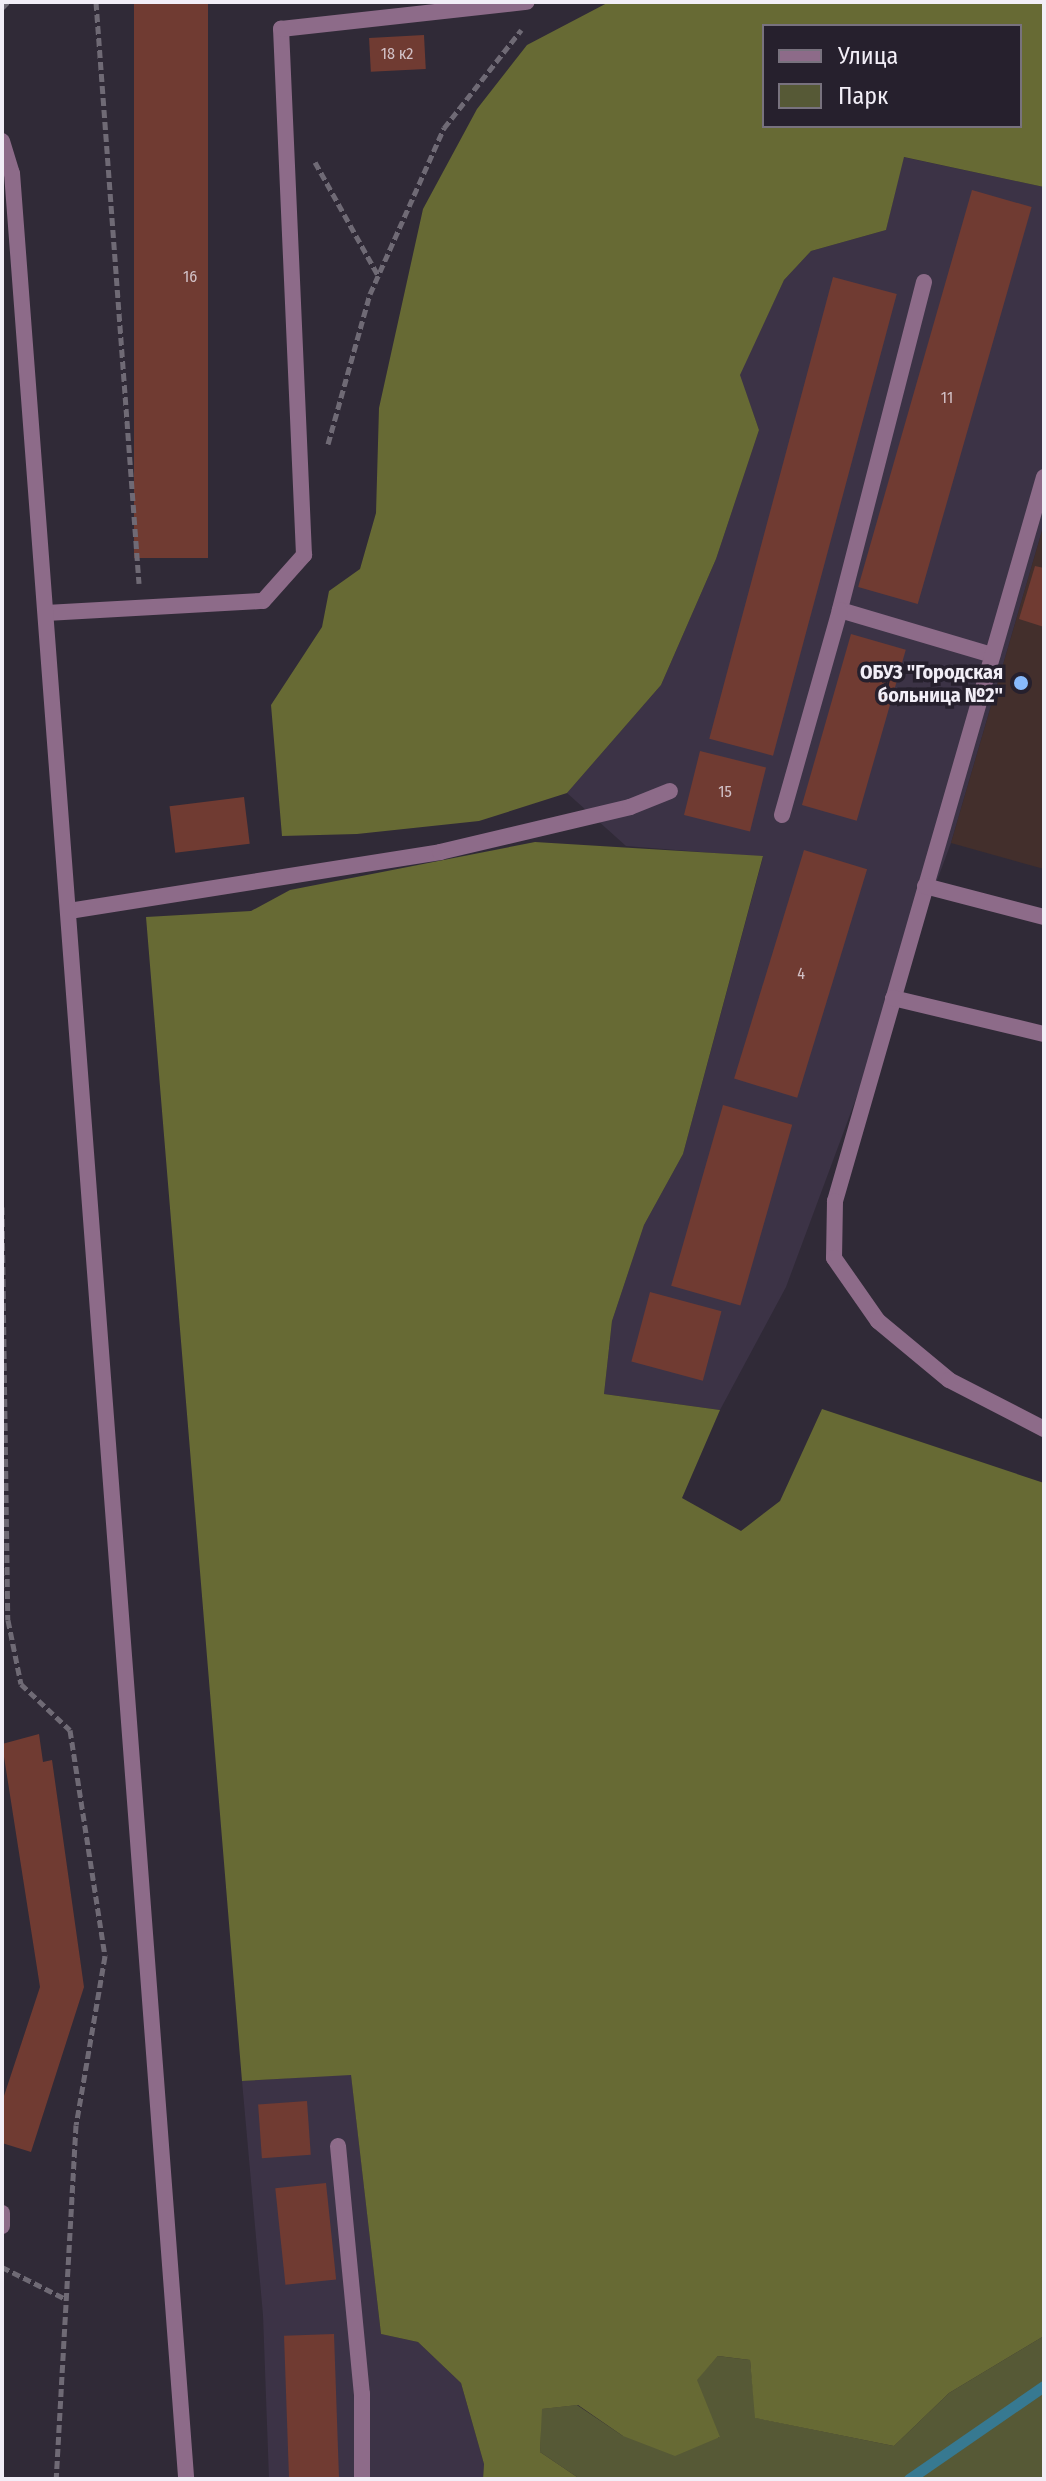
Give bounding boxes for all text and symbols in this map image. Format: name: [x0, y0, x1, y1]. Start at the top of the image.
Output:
legend: [762, 24, 1022, 128]
text: Улица: [838, 42, 898, 70]
house number: 18 к2: [381, 44, 413, 64]
text: Парк: [838, 82, 888, 110]
house number: 16: [183, 267, 197, 287]
house number: 11: [941, 388, 953, 408]
place label: ОБУЗ "Городская больница №2": [860, 660, 1003, 707]
marker: ОБУЗ "Городская больница №2": [1010, 672, 1032, 694]
house number: 15: [718, 782, 732, 802]
house number: 4: [797, 964, 805, 984]

